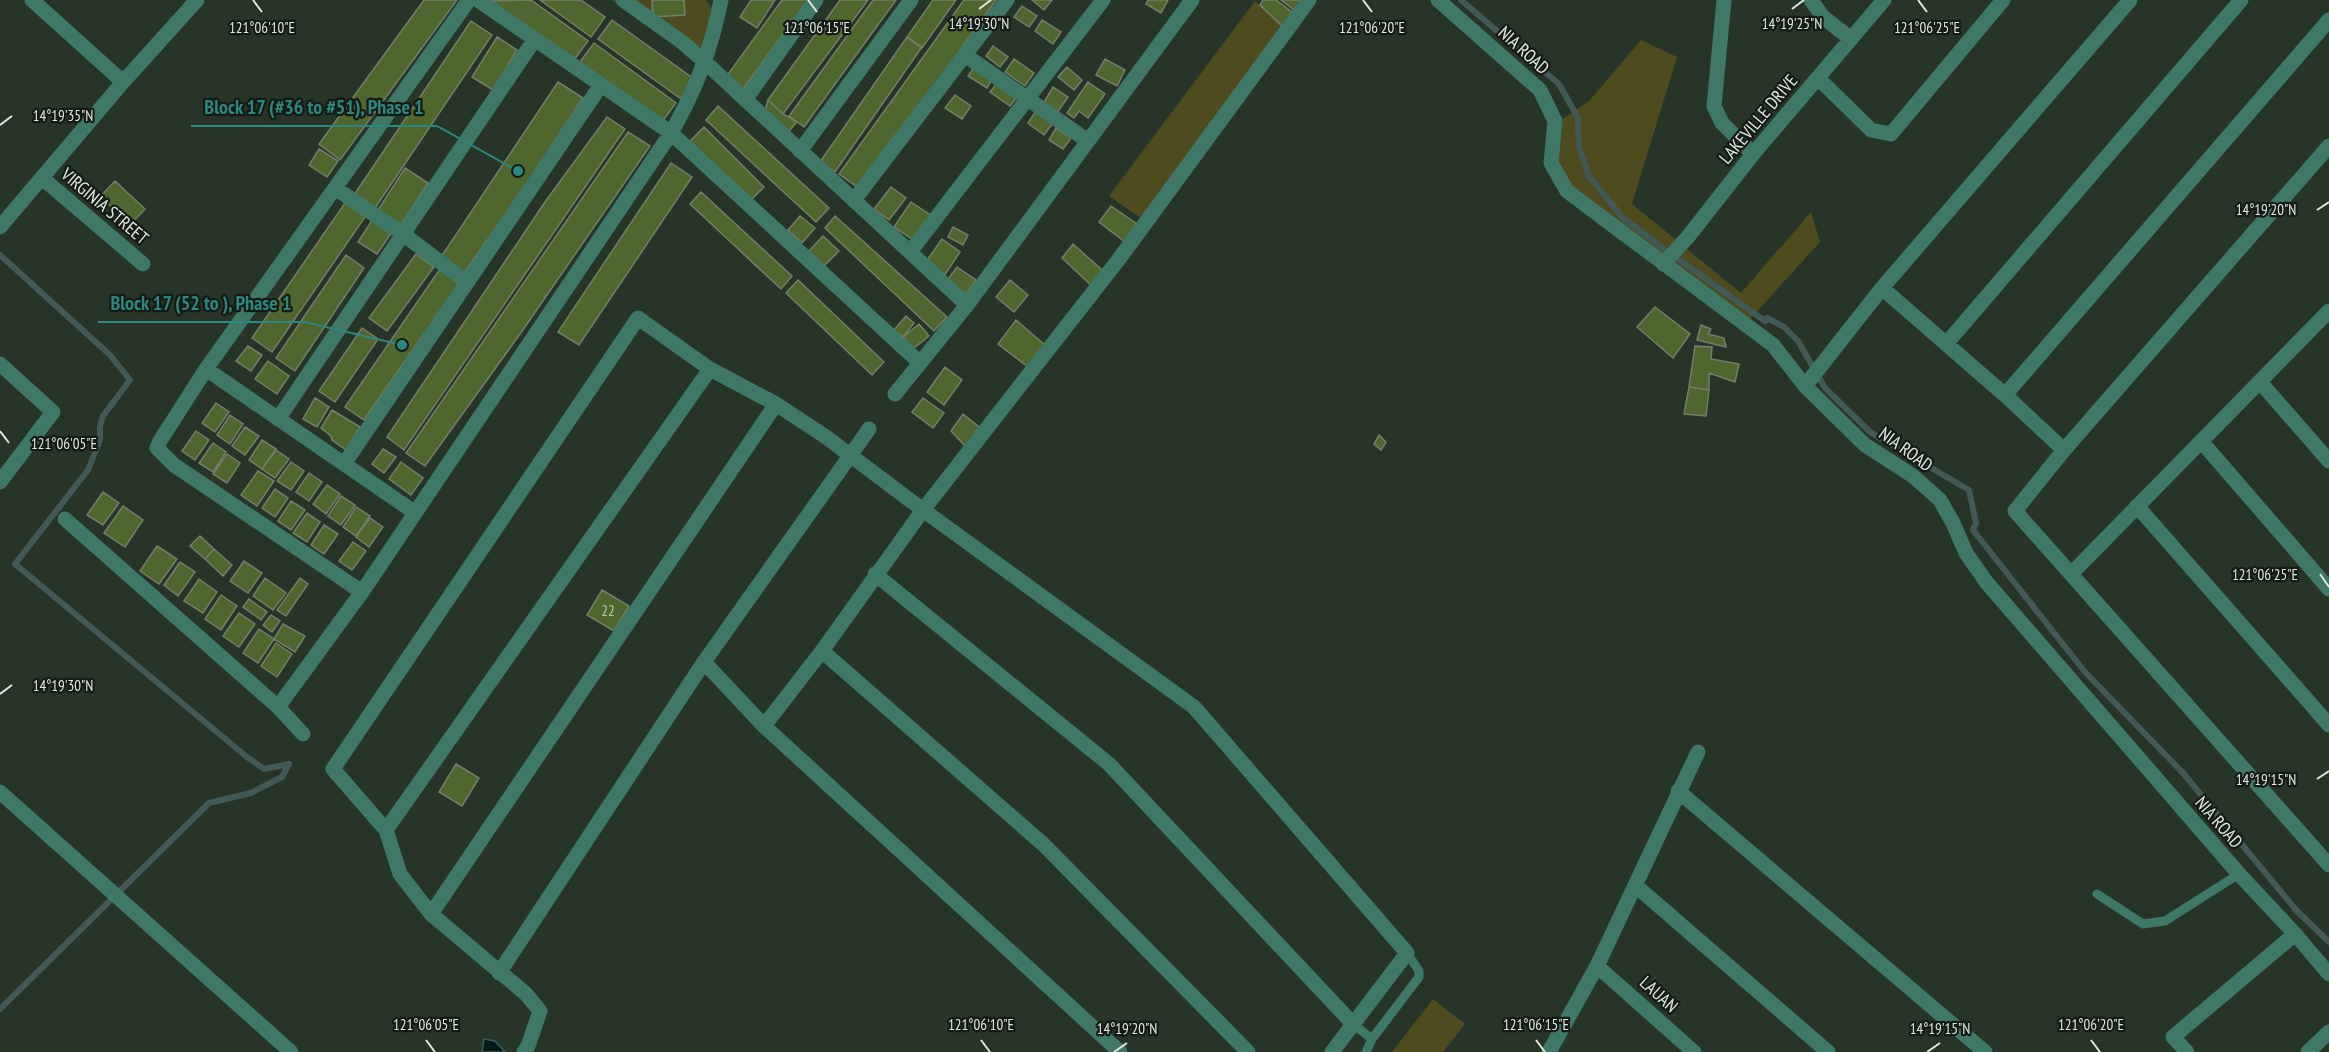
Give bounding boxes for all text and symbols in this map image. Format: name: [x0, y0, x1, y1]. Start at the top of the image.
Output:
text: 14°19'30"N: [949, 14, 1009, 33]
text: 14°19'25"N: [1762, 14, 1822, 33]
text: 121°06'10"E: [229, 18, 295, 37]
text: 121°06'15"E: [784, 18, 850, 37]
text: 121°06'20"E: [1339, 18, 1405, 37]
text: 121°06'25"E: [1894, 18, 1960, 37]
street label: NIA ROAD: [1494, 21, 1554, 79]
street label: LAKEVILLE DRIVE: [1714, 69, 1802, 169]
callout: Block 17 (#36 to #51), Phase 1: [191, 88, 437, 126]
text: Block 17 (#36 to #51), Phase 1: [204, 94, 424, 120]
text: 14°19'35"N: [33, 106, 93, 125]
street label: VIRGINIA STREET: [56, 162, 153, 249]
text: 14°19'20"N: [2236, 200, 2296, 219]
callout: Block 17 (52 to ), Phase 1: [98, 284, 305, 322]
text: Block 17 (52 to ), Phase 1: [110, 290, 292, 316]
street label: NIA ROAD: [1874, 422, 1938, 476]
text: 121°06'05"E: [31, 434, 97, 453]
text: 121°06'25"E: [2232, 565, 2298, 584]
house number: 22: [601, 601, 615, 620]
text: 14°19'30"N: [33, 676, 93, 695]
text: 14°19'15"N: [2236, 770, 2296, 789]
street label: NIA ROAD: [2190, 791, 2248, 853]
street label: LAUAN: [1635, 971, 1683, 1017]
text: 121°06'05"E: [393, 1015, 459, 1034]
text: 121°06'10"E: [948, 1015, 1014, 1034]
text: 121°06'15"E: [1503, 1015, 1569, 1034]
text: 121°06'20"E: [2058, 1015, 2124, 1034]
text: 14°19'20"N: [1097, 1019, 1157, 1038]
text: 14°19'15"N: [1910, 1019, 1970, 1038]

